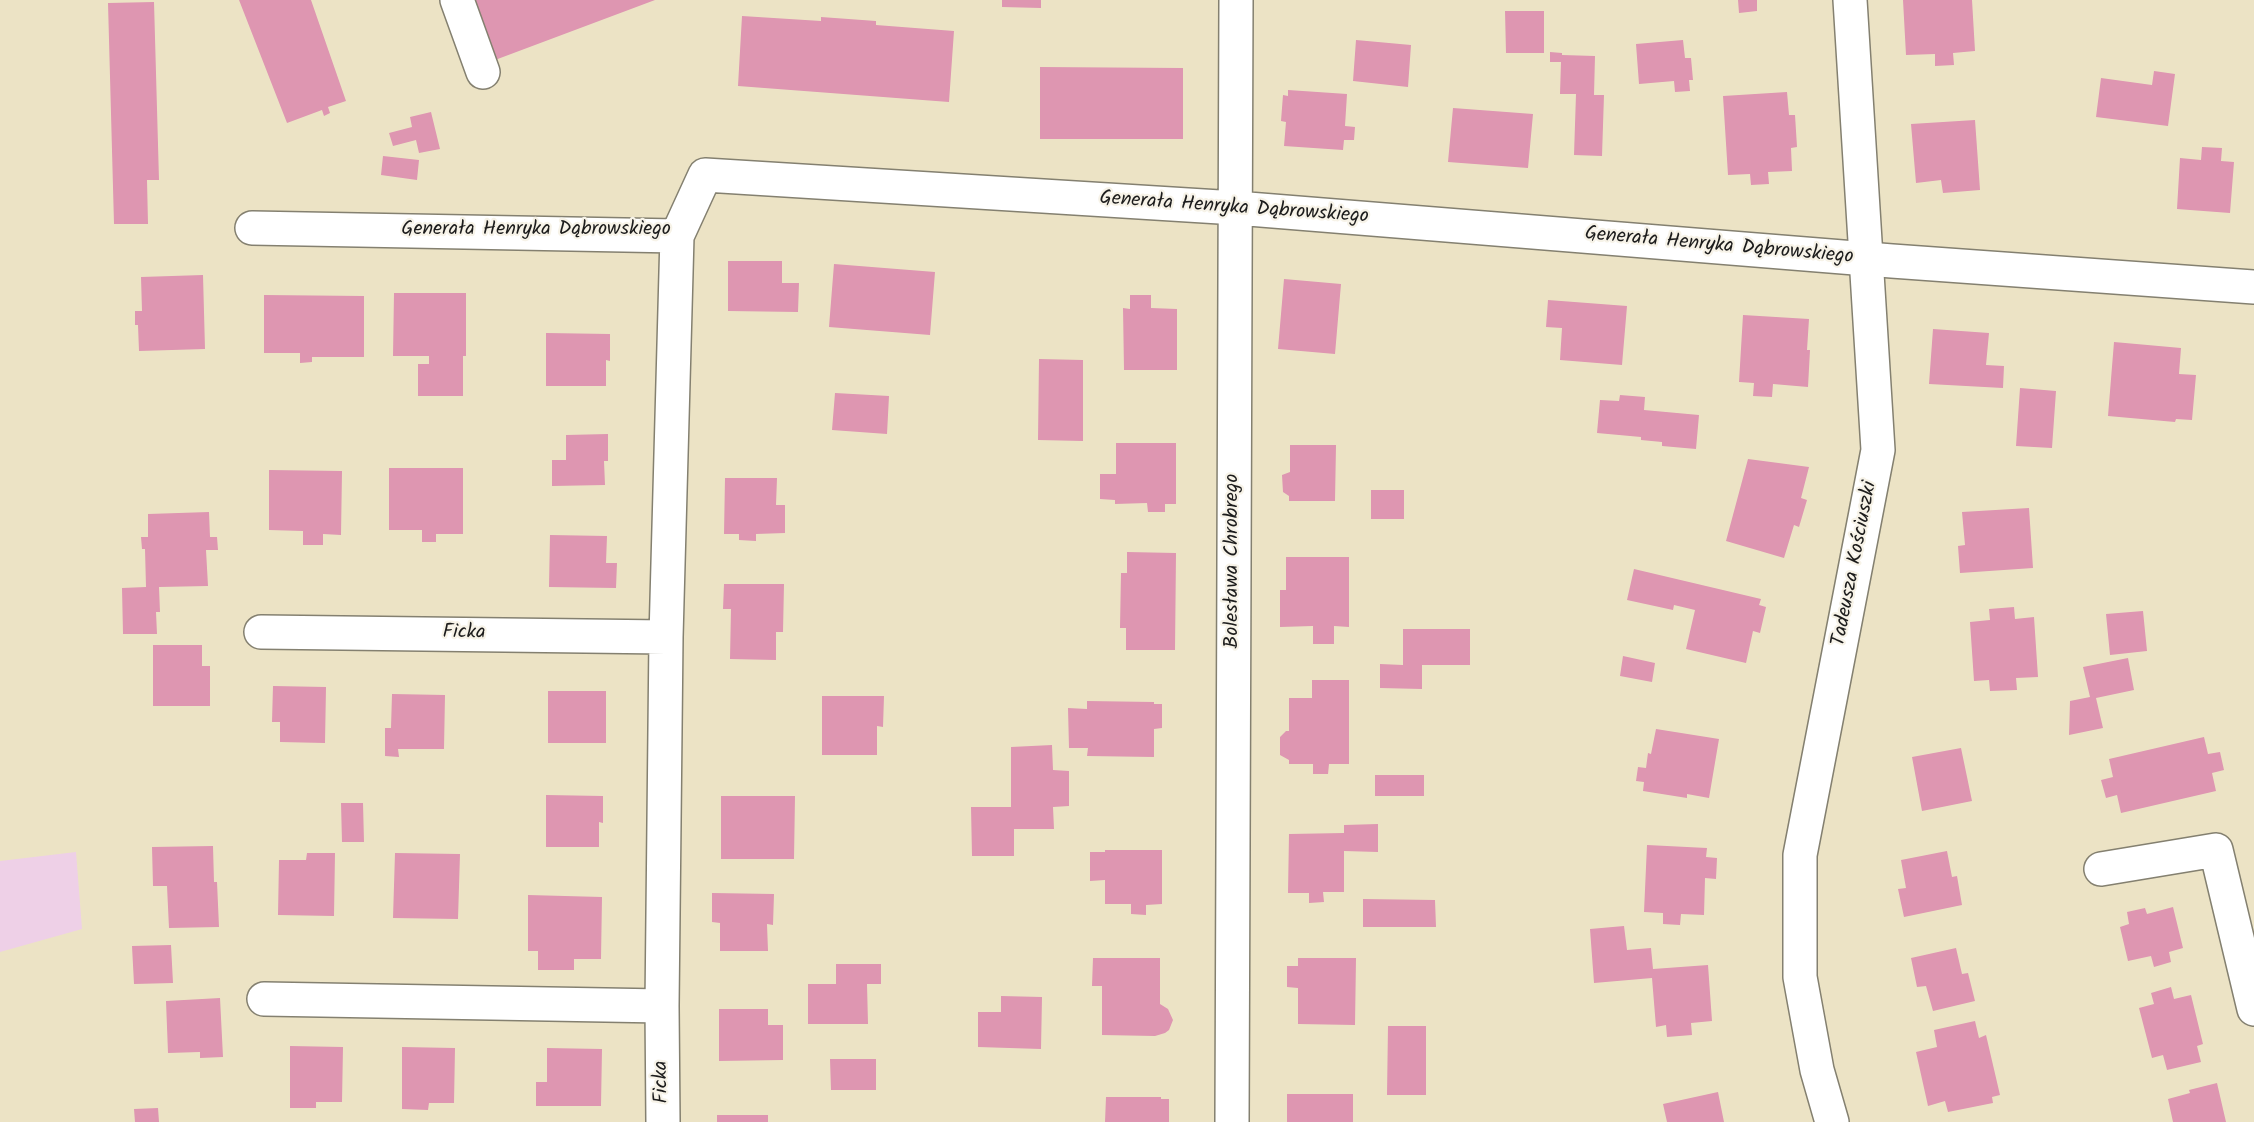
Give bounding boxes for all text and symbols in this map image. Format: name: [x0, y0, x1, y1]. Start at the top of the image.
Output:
street label: Generała Henryka Dąbrowskiego: [1099, 188, 1369, 230]
street label: Generała Henryka Dąbrowskiego: [401, 219, 671, 243]
street label: Generała Henryka Dąbrowskiego: [1584, 223, 1854, 271]
street label: Bolesława Chrobrego: [1222, 474, 1246, 648]
street label: Tadeusza Kościuszki: [1828, 479, 1884, 649]
street label: Ficka: [442, 622, 486, 646]
street label: Ficka: [651, 1060, 675, 1104]

